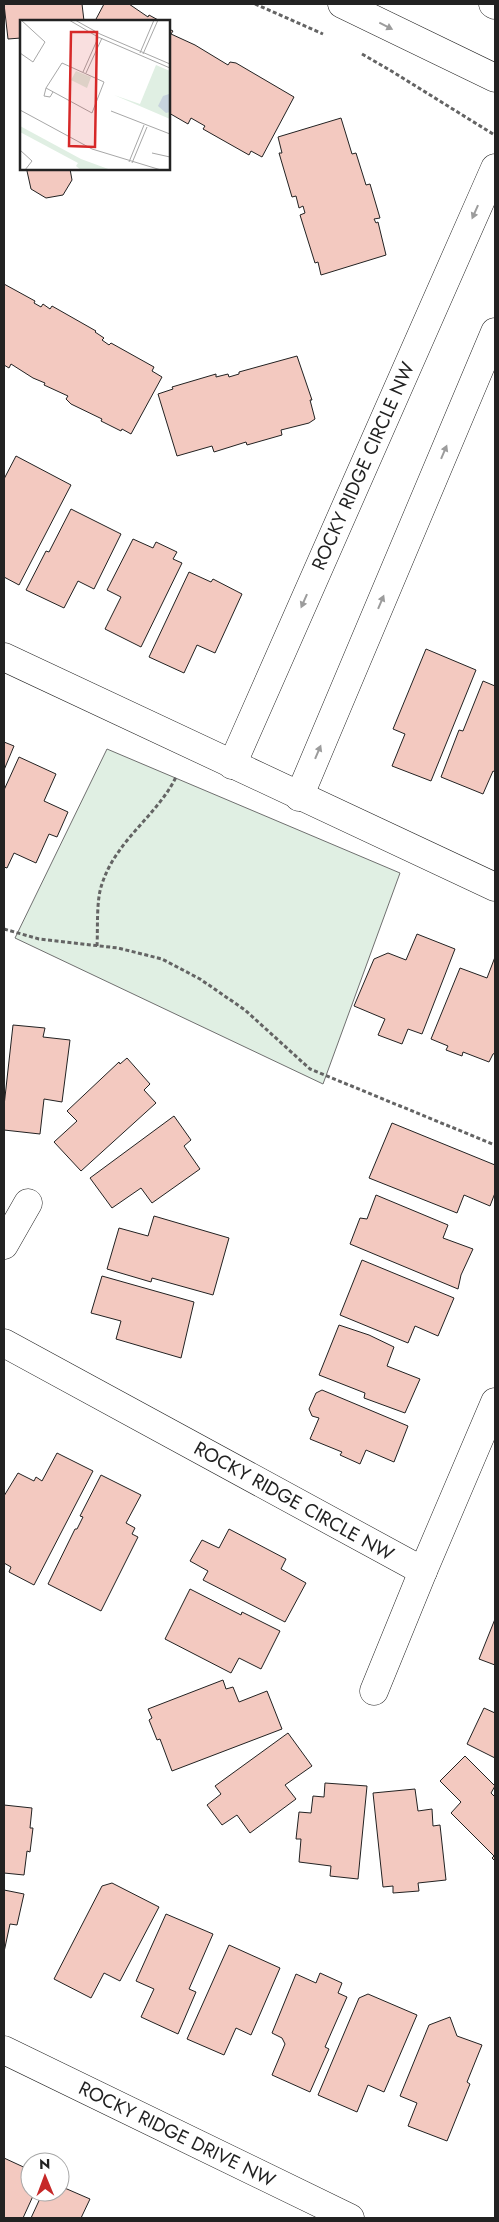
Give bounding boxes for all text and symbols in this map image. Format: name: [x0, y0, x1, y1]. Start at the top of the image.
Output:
inset map: [20, 20, 170, 170]
one-way arrow: [379, 22, 393, 30]
one-way arrow: [471, 205, 479, 219]
street label: ROCKY RIDGE CIRCLE NW: [305, 358, 421, 574]
one-way arrow: [441, 445, 449, 459]
one-way arrow: [299, 594, 307, 608]
one-way arrow: [378, 595, 386, 609]
one-way arrow: [314, 745, 322, 759]
street label: ROCKY RIDGE CIRCLE NW: [189, 1435, 399, 1567]
street label: ROCKY RIDGE DRIVE NW: [74, 2075, 280, 2194]
north arrow: [20, 2152, 70, 2202]
text: N: [39, 2154, 51, 2174]

